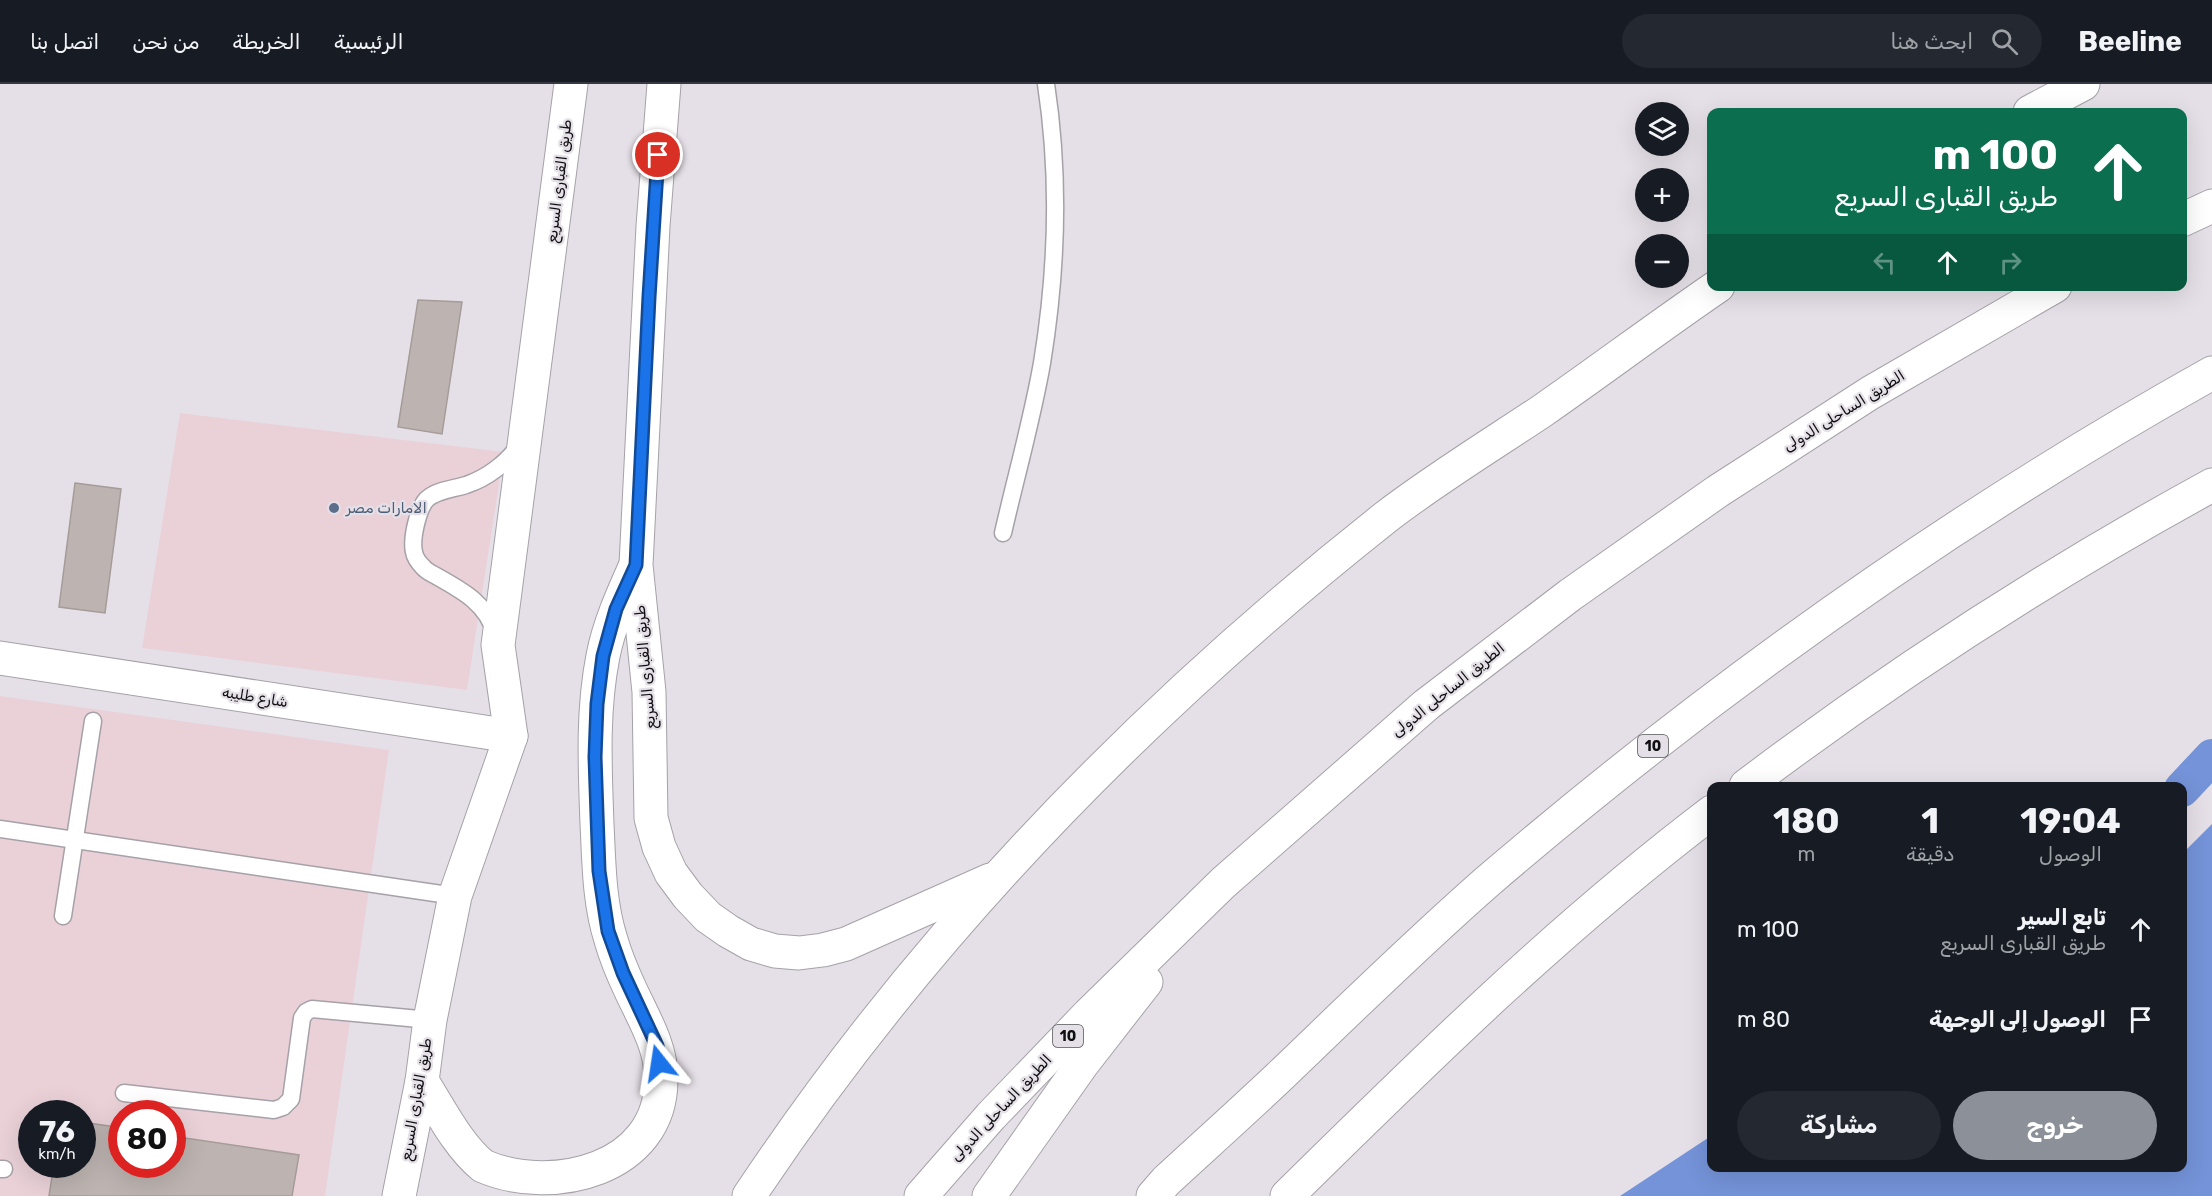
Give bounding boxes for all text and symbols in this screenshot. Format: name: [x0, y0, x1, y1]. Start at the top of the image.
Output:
search box: [1622, 14, 2042, 68]
icon: search: [1988, 25, 2021, 58]
text: Beeline: [2078, 25, 2182, 58]
text: ابحث هنا: [1890, 28, 1973, 55]
text: اتصل بنا: [30, 29, 99, 54]
text: من نحن: [132, 29, 199, 54]
text: الخريطة: [232, 29, 301, 54]
text: الرئيسية: [334, 29, 404, 54]
map controls: [1635, 102, 1689, 288]
button: layers: [1635, 102, 1689, 156]
street label: طريق القبارى السريع: [543, 118, 577, 244]
pin: [632, 129, 683, 180]
text: 100 m: [1933, 130, 2058, 180]
icon: ahead: [2079, 132, 2157, 210]
icon: arrive: [641, 138, 674, 171]
button: +: [1635, 168, 1689, 222]
text: طريق القبارى السريع: [1835, 181, 2058, 213]
button: −: [1635, 234, 1689, 288]
icon: left: [1868, 246, 1901, 279]
icon: ahead: [1931, 246, 1964, 279]
icon: right: [1994, 246, 2027, 279]
street label: الطريق الساحلى الدولى: [1780, 366, 1909, 457]
place label: الامارات مصر: [345, 499, 427, 517]
marker: الامارات مصر: [327, 501, 341, 515]
street label: طريق القبارى السريع: [631, 604, 661, 730]
street label: الطريق الساحلى الدولى: [1388, 639, 1509, 742]
street label: شارع طليبه: [221, 683, 289, 713]
road number: 10: [1638, 735, 1668, 757]
text: 180: [1773, 799, 1840, 842]
text: 1: [1921, 799, 1939, 842]
text: 19:04: [2020, 799, 2121, 842]
text: m: [1798, 842, 1815, 866]
text: دقيقة: [1906, 842, 1954, 866]
text: الوصول: [2039, 842, 2102, 866]
text: تابع السير: [2018, 904, 2106, 931]
icon: ahead: [2124, 913, 2157, 946]
text: 100 m: [1737, 916, 1799, 943]
text: طريق القبارى السريع: [1941, 931, 2106, 955]
icon: arrive: [2124, 1003, 2157, 1036]
text: 80 m: [1737, 1006, 1790, 1033]
text: الوصول إلى الوجهة: [1929, 1006, 2106, 1033]
road number: 10: [1053, 1025, 1083, 1047]
position arrow: [627, 1031, 691, 1095]
street label: طريق القبارى السريع: [396, 1036, 438, 1162]
street label: الطريق الساحلى الدولى: [947, 1051, 1056, 1166]
button: مشاركة: [1737, 1091, 1941, 1160]
button: خروج: [1953, 1091, 2157, 1160]
speed limit sign: 80: [108, 1100, 186, 1178]
text: 76: [39, 1114, 75, 1150]
text: km/h: [38, 1145, 76, 1163]

